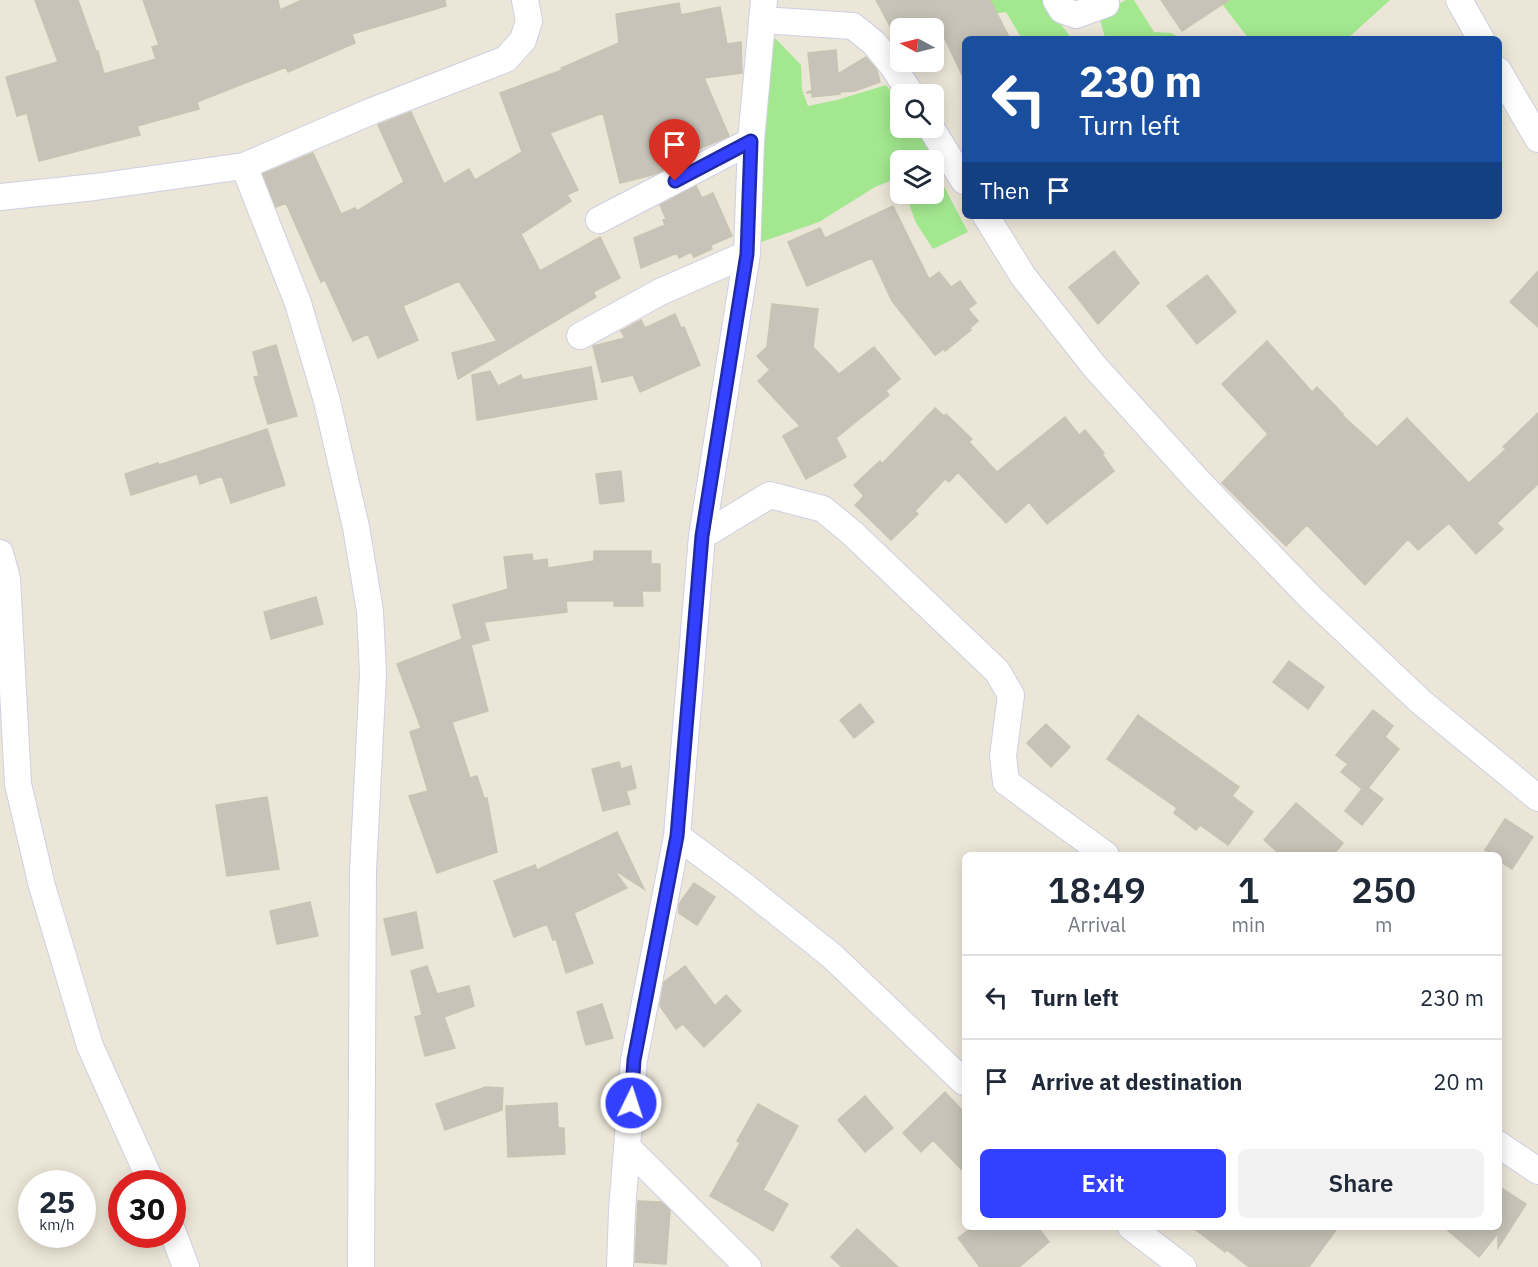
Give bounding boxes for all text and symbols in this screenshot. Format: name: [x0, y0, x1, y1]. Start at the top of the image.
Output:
north arrow: [890, 18, 944, 72]
map controls: [890, 18, 944, 204]
text: 230 m: [1079, 54, 1202, 109]
icon: left: [980, 60, 1058, 138]
button: search: [890, 84, 944, 138]
text: Turn left: [1079, 107, 1180, 142]
pin: [649, 119, 700, 181]
icon: arrive: [658, 128, 691, 161]
button: layers: [890, 150, 944, 204]
icon: arrive: [1042, 174, 1075, 207]
text: Then: [980, 176, 1030, 205]
text: 18:49: [1048, 866, 1146, 913]
text: 1: [1238, 866, 1259, 913]
text: 250: [1351, 866, 1416, 913]
text: Arrival: [1068, 911, 1126, 938]
text: min: [1232, 911, 1265, 938]
text: m: [1375, 911, 1392, 938]
icon: left: [980, 981, 1013, 1014]
text: Turn left: [1031, 983, 1119, 1012]
text: 230 m: [1420, 983, 1484, 1012]
icon: arrive: [980, 1065, 1013, 1098]
text: Arrive at destination: [1031, 1067, 1242, 1096]
text: 20 m: [1433, 1067, 1484, 1096]
position arrow: [599, 1071, 663, 1135]
button: Exit: [980, 1149, 1226, 1218]
button: Share: [1238, 1149, 1484, 1218]
speed limit sign: 30: [108, 1170, 186, 1248]
text: 25: [39, 1182, 75, 1221]
text: km/h: [39, 1215, 75, 1234]

